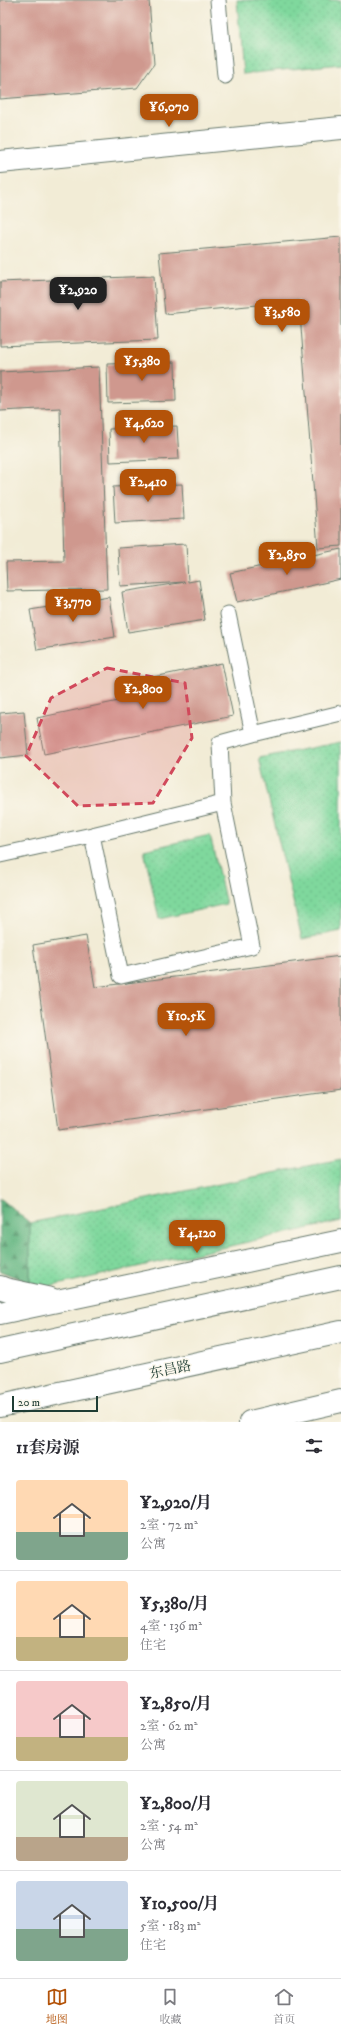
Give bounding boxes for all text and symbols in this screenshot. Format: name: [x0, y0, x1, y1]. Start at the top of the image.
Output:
pin: ¥6,070: [136, 94, 202, 128]
text: ¥6,070: [149, 99, 189, 115]
pin: ¥2,920: [45, 277, 111, 311]
text: ¥2,920: [59, 282, 97, 298]
pin: ¥3,580: [249, 299, 315, 333]
text: ¥3,580: [264, 304, 300, 320]
pin: ¥5,380: [109, 348, 175, 382]
text: ¥5,380: [124, 353, 160, 369]
pin: ¥4,620: [111, 410, 177, 444]
text: ¥4,620: [124, 415, 164, 431]
pin: ¥2,410: [115, 469, 181, 503]
text: ¥2,410: [129, 474, 167, 490]
pin: ¥2,850: [254, 542, 320, 576]
text: ¥2,850: [268, 547, 306, 563]
pin: ¥3,770: [40, 589, 106, 623]
text: ¥3,770: [55, 594, 91, 610]
pin: ¥2,800: [110, 676, 176, 710]
text: ¥2,800: [123, 681, 163, 697]
pin: ¥10.5K: [153, 1003, 219, 1037]
text: ¥10.5K: [167, 1008, 205, 1024]
pin: ¥4,120: [164, 1220, 230, 1254]
text: ¥4,120: [178, 1225, 216, 1241]
street label: 东昌路: [148, 1357, 193, 1383]
scale bar: [12, 1394, 98, 1413]
text: 20 m: [18, 1396, 40, 1410]
icon: filters: [303, 1435, 325, 1457]
text: 11套房源: [16, 1437, 79, 1459]
text: ¥2,920/月: [140, 1492, 212, 1514]
icon: home: [48, 1496, 96, 1544]
text: 2室 · 72 m²: [140, 1517, 198, 1533]
text: 公寓: [140, 1536, 166, 1552]
text: ¥5,380/月: [140, 1593, 210, 1615]
icon: home: [48, 1597, 96, 1645]
text: 4室 · 136 m²: [140, 1618, 202, 1634]
text: 住宅: [140, 1637, 166, 1653]
text: ¥2,850/月: [140, 1693, 212, 1715]
icon: home: [48, 1697, 96, 1745]
text: 2室 · 62 m²: [140, 1718, 198, 1734]
text: 公寓: [140, 1737, 166, 1753]
text: ¥2,800/月: [140, 1793, 213, 1815]
icon: home: [48, 1797, 96, 1845]
text: 2室 · 54 m²: [140, 1818, 198, 1834]
text: 公寓: [140, 1837, 166, 1853]
text: ¥10,500/月: [140, 1893, 219, 1915]
icon: home: [48, 1897, 96, 1945]
text: 5室 · 183 m²: [140, 1918, 201, 1934]
text: 住宅: [140, 1937, 166, 1953]
tab: 地图: [46, 1986, 68, 2027]
tab: 收藏: [159, 1986, 181, 2027]
tab: 首页: [273, 1986, 295, 2027]

